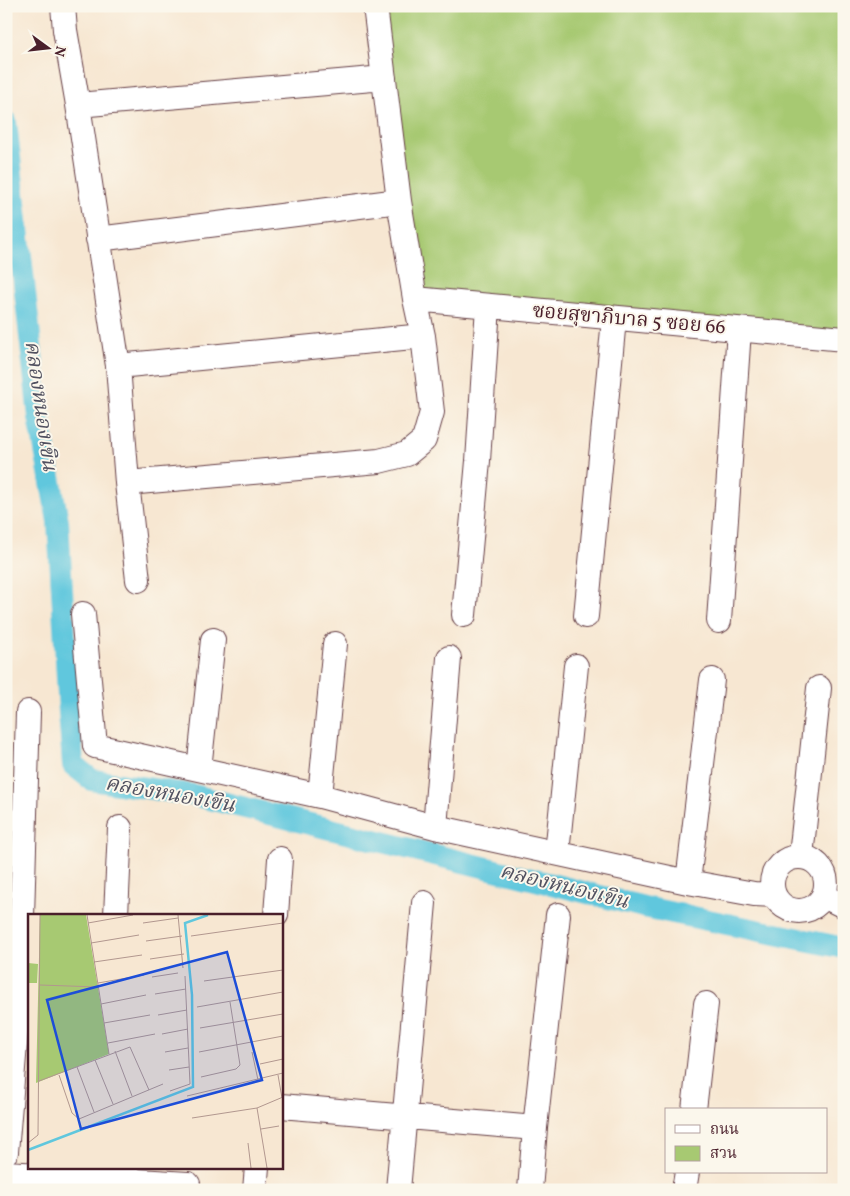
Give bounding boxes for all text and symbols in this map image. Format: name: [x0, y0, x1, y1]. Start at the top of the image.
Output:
north arrow: [22, 22, 72, 72]
text: N: [49, 44, 70, 58]
street label: ซอยสุขาภิบาล 5 ซอย 66: [531, 298, 727, 342]
water label: คลองหนองเขิน: [17, 339, 64, 473]
water label: คลองหนองเขิน: [103, 769, 237, 821]
water label: คลองหนองเขิน: [497, 857, 631, 917]
inset map: [28, 914, 282, 1168]
legend: [665, 1108, 828, 1174]
text: ถนน: [710, 1120, 739, 1141]
text: สวน: [710, 1144, 737, 1165]

